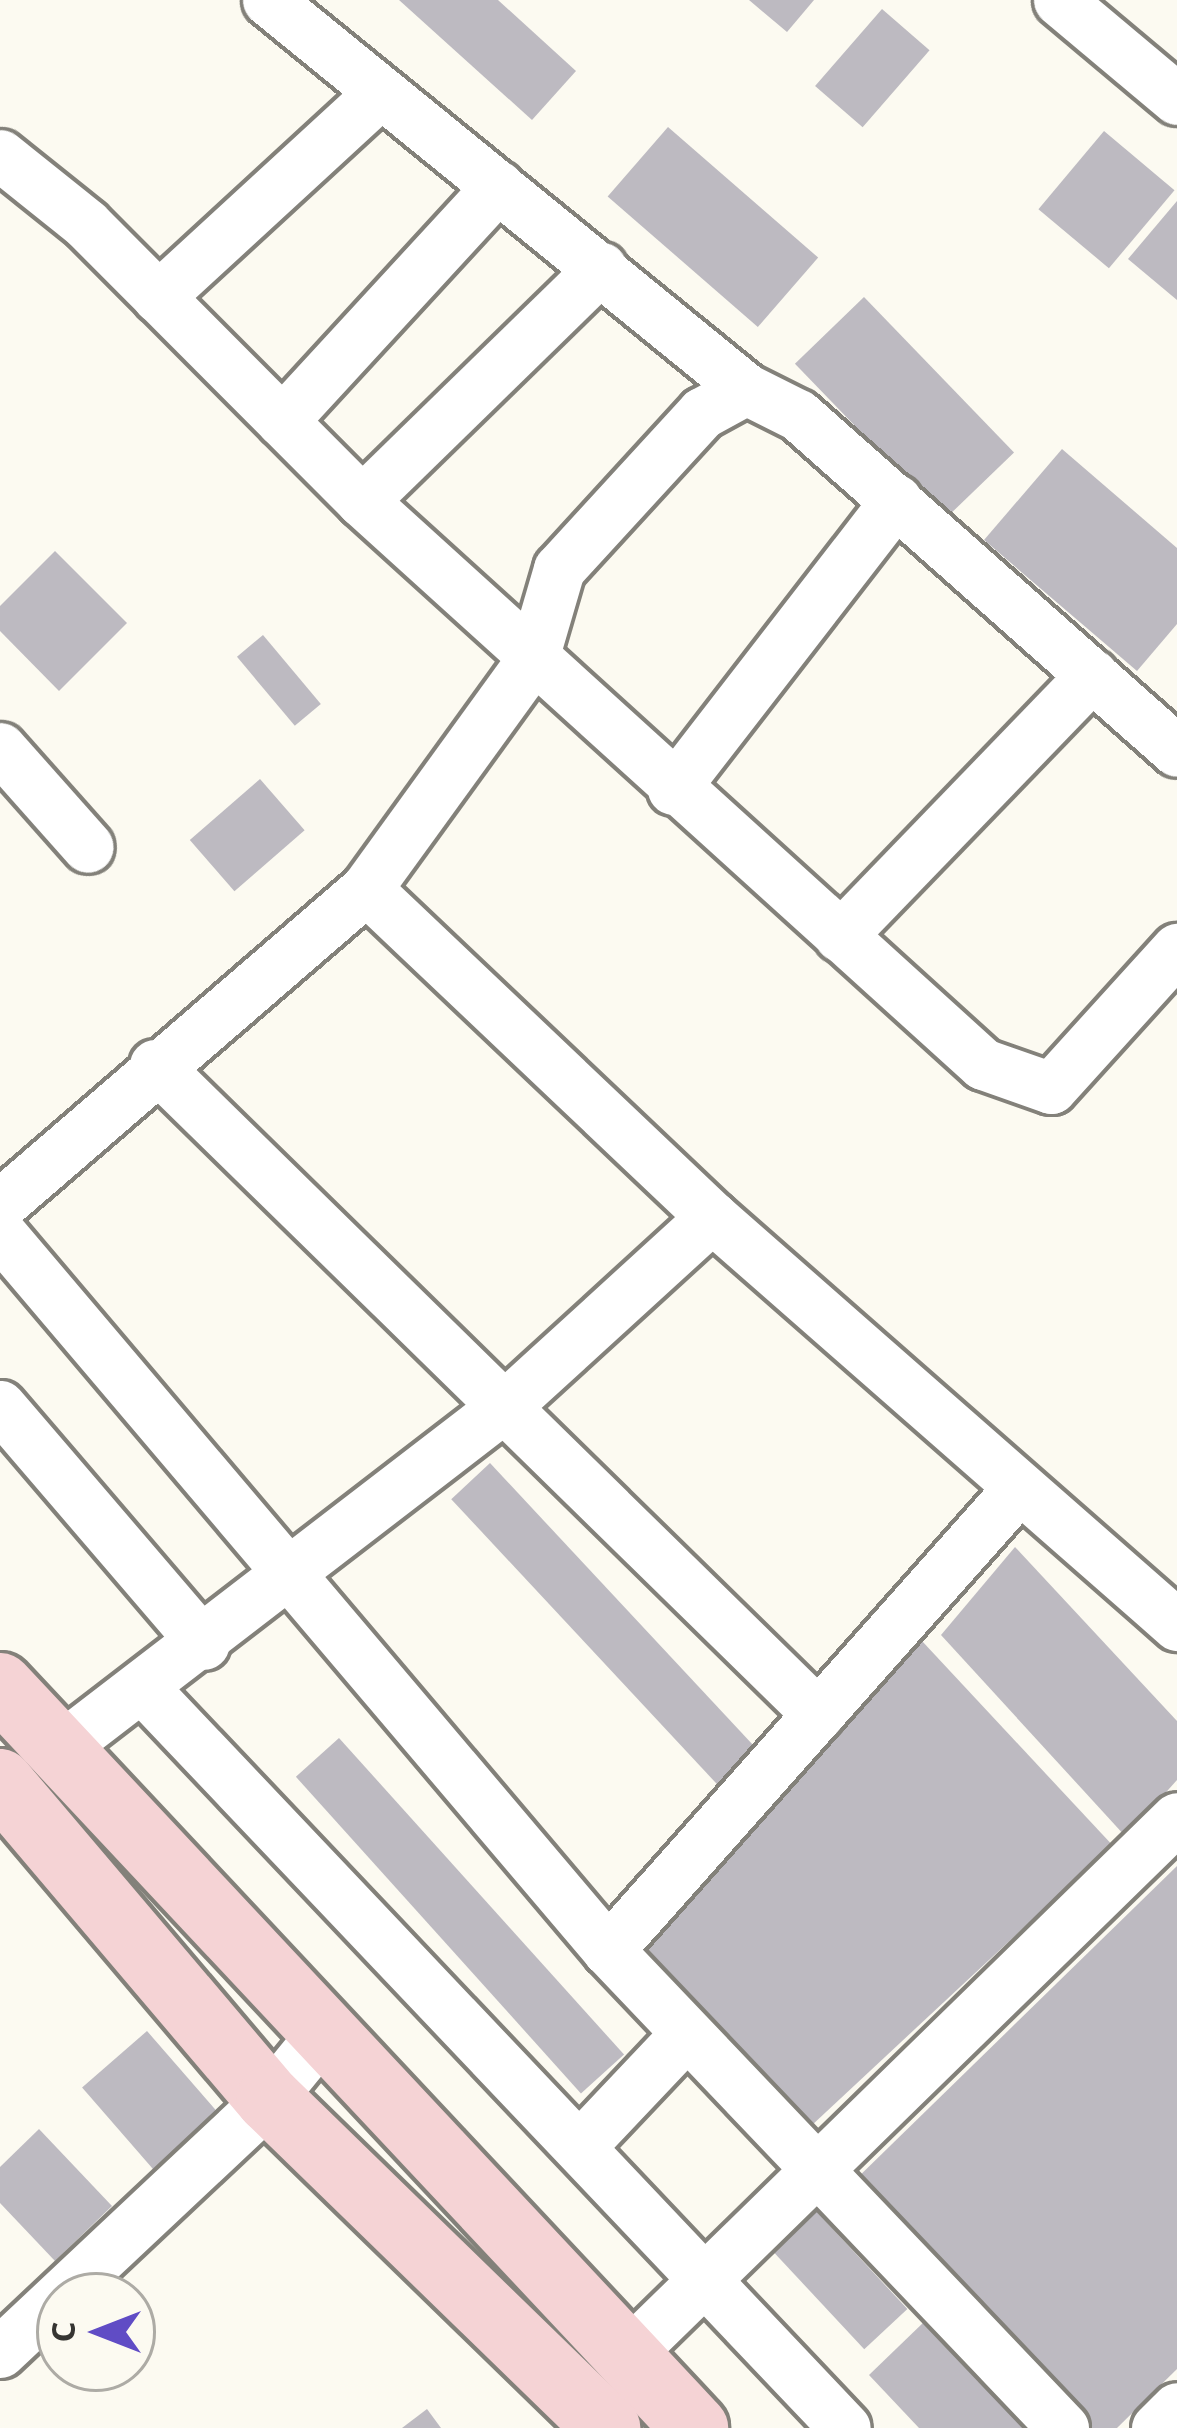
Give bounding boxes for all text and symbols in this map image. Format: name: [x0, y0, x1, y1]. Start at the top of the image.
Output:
north arrow: [36, 2272, 156, 2392]
text: С: [40, 2321, 85, 2343]

